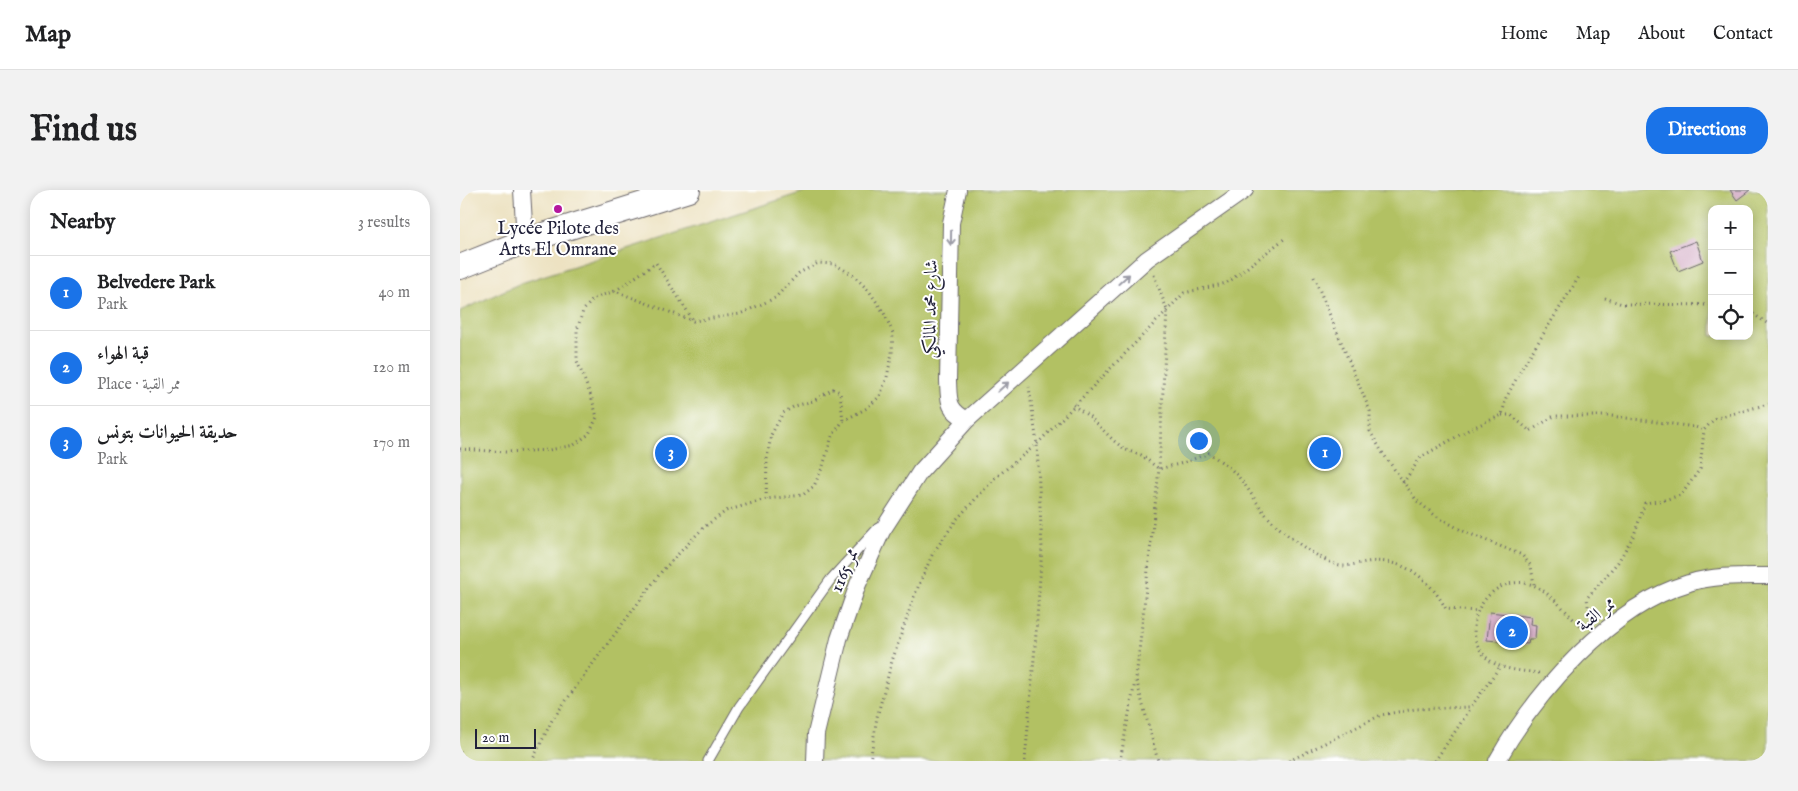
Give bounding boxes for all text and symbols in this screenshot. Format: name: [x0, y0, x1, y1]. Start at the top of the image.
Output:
text: Map: [25, 19, 71, 50]
text: Home: [1501, 23, 1548, 46]
text: Map: [1576, 23, 1610, 46]
text: About: [1638, 23, 1685, 46]
text: Contact: [1713, 23, 1773, 46]
button: Directions: [1646, 107, 1768, 154]
text: Find us: [30, 108, 137, 153]
marker: Lycée Pilote des Arts El Omrane: [552, 203, 564, 215]
map controls: [1708, 205, 1753, 340]
button: +: [1708, 205, 1753, 250]
text: Nearby: [50, 209, 115, 236]
text: 3 results: [358, 213, 410, 233]
place label: Lycée Pilote des Arts El Omrane: [497, 218, 619, 262]
one-way arrow: [946, 230, 956, 246]
button: −: [1708, 250, 1753, 295]
street label: شارع محمد المالكي: [919, 259, 948, 359]
text: Belvedere Park: [97, 271, 215, 295]
one-way arrow: [1118, 273, 1131, 285]
text: 1: [63, 283, 69, 303]
text: 40 m: [378, 283, 410, 303]
text: Park: [97, 295, 127, 315]
button: locate: [1708, 295, 1753, 340]
text: قبة الهواء: [97, 342, 149, 366]
text: 2: [62, 358, 70, 378]
text: 120 m: [373, 358, 410, 378]
text: Place · ممر القبة: [97, 375, 181, 395]
one-way arrow: [996, 381, 1009, 393]
text: حديقة الحيوانات بتونس: [97, 421, 238, 445]
your location: [1186, 428, 1212, 454]
text: 3: [63, 433, 69, 453]
text: 170 m: [373, 433, 410, 453]
pin: 3: [655, 434, 687, 472]
pin: 1: [1309, 434, 1341, 472]
text: Park: [97, 450, 127, 470]
street label: ممر 1165: [826, 545, 865, 596]
street label: ممر القبة: [1573, 593, 1621, 638]
pin: 2: [1496, 613, 1528, 651]
scale bar: [475, 726, 536, 749]
text: 20 m: [482, 729, 509, 747]

